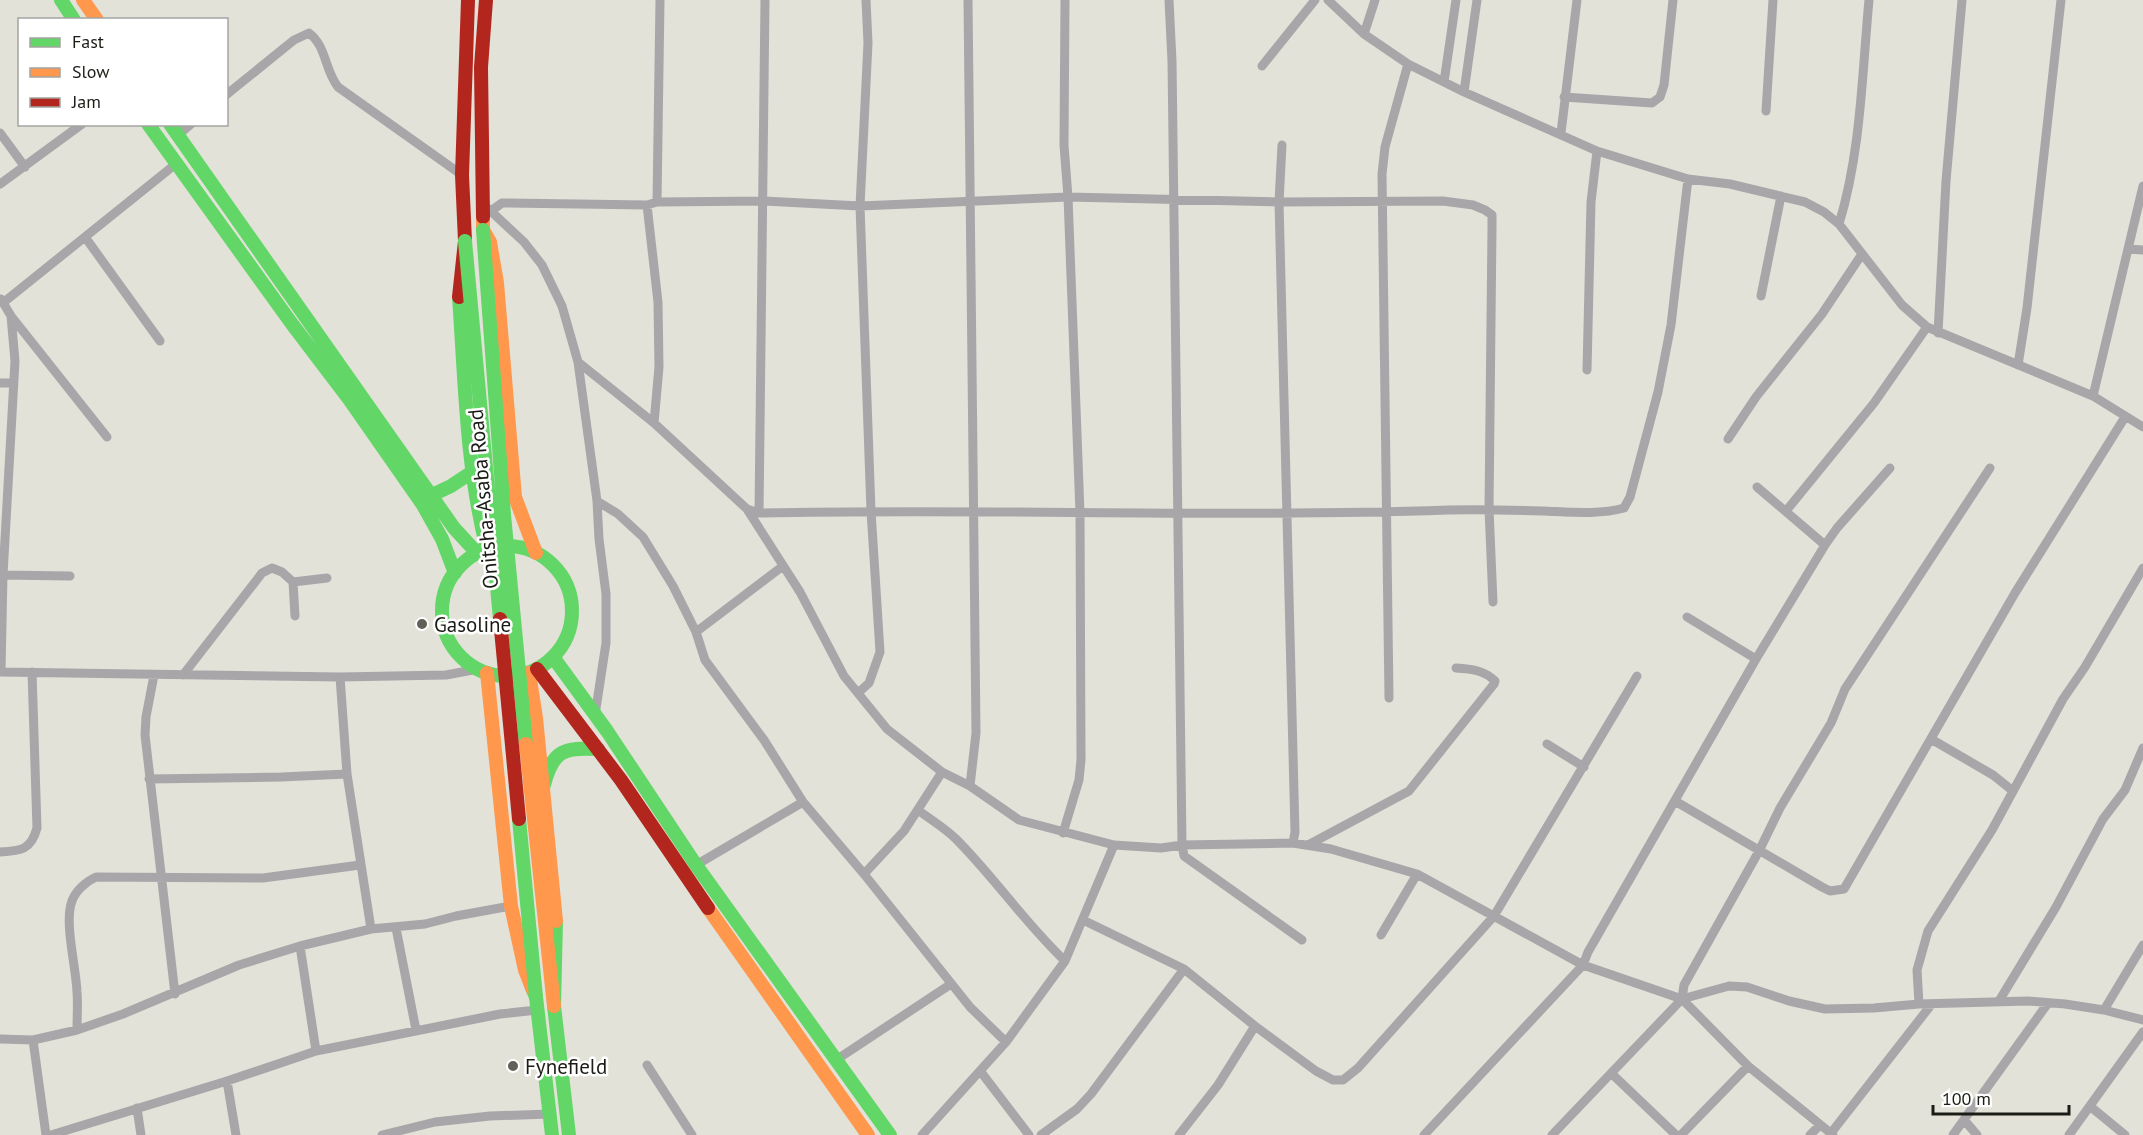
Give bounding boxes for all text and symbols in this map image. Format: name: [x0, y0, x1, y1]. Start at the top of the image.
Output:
legend: [18, 18, 228, 126]
text: Fast: [72, 30, 104, 53]
text: Slow: [72, 60, 110, 83]
text: Jam: [71, 90, 101, 113]
street label: Onitsha-Asaba Road: [462, 408, 504, 590]
place label: Gasoline: [434, 611, 511, 638]
marker: Gasoline: [415, 617, 429, 631]
place label: Fynefield: [525, 1053, 607, 1080]
marker: Fynefield: [506, 1059, 520, 1073]
scale bar: [1933, 1078, 2070, 1116]
text: 100 m: [1942, 1087, 1991, 1110]

